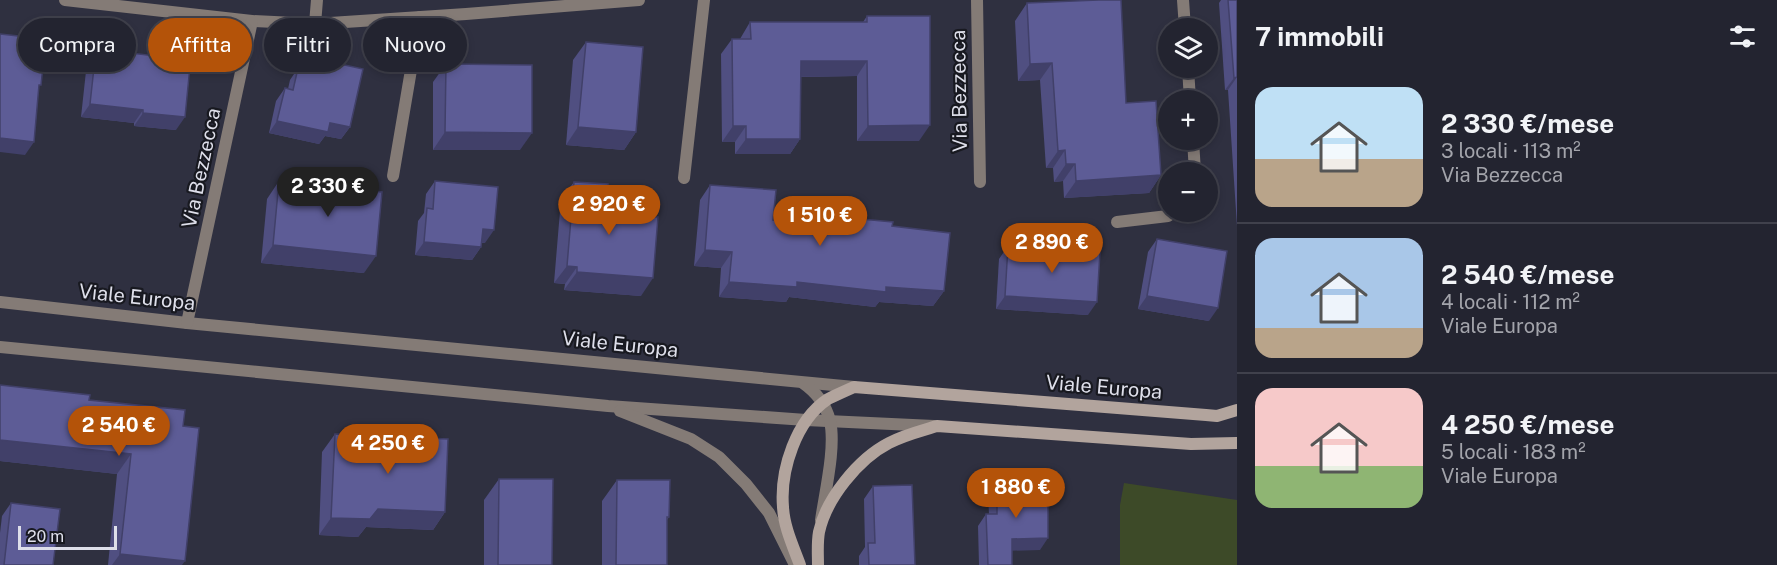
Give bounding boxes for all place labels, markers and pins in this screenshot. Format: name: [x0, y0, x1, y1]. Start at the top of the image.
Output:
pin: 2 330 €: [273, 167, 383, 218]
pin: 2 920 €: [554, 185, 664, 236]
pin: 1 510 €: [765, 196, 875, 247]
pin: 2 890 €: [997, 223, 1107, 274]
pin: 2 540 €: [64, 406, 174, 457]
pin: 4 250 €: [333, 424, 443, 475]
pin: 1 880 €: [961, 468, 1071, 519]

